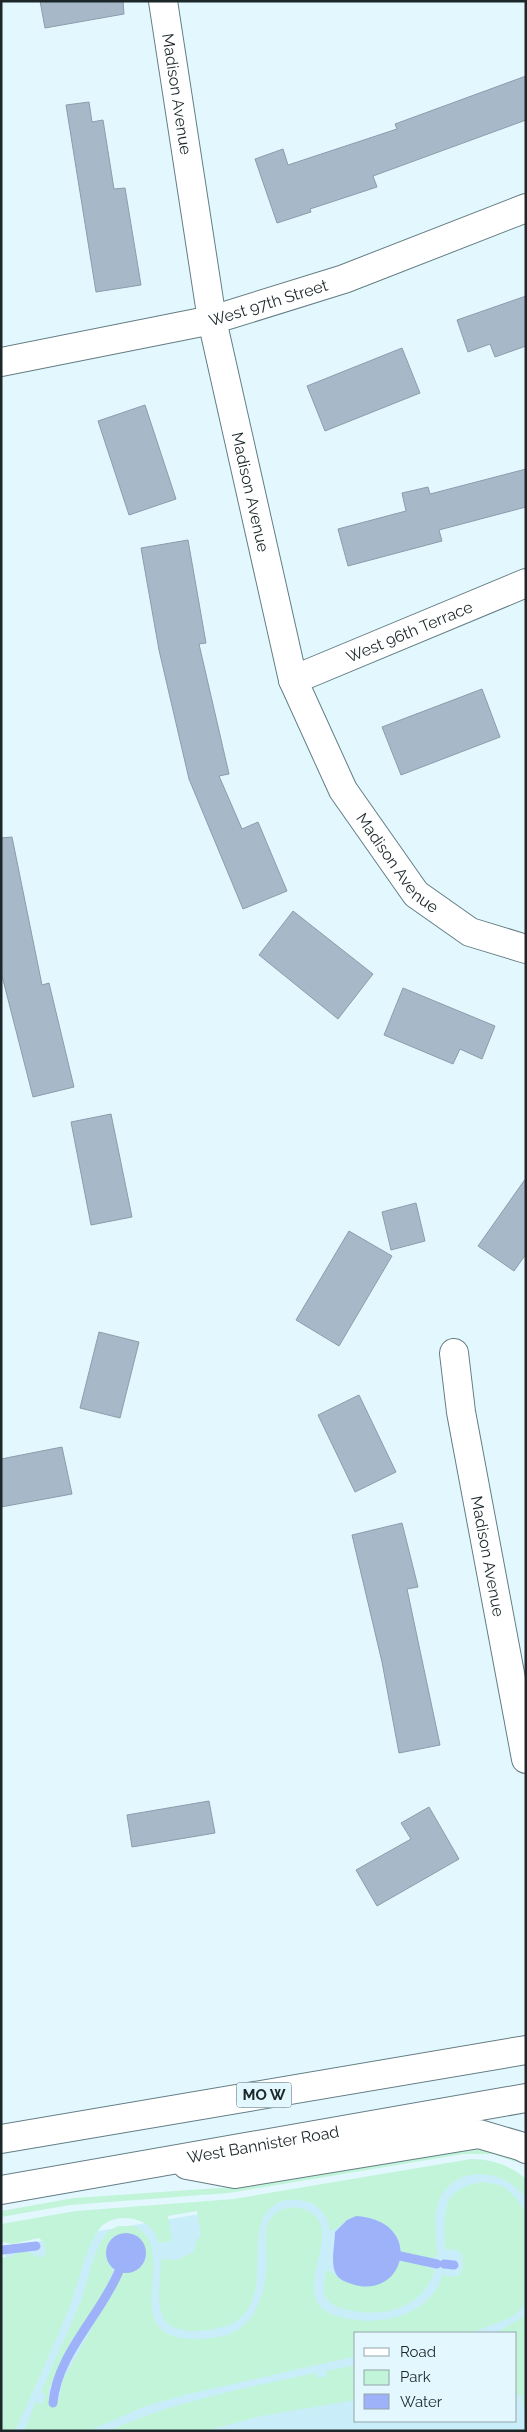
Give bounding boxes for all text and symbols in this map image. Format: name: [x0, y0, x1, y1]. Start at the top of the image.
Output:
street label: Madison Avenue: [159, 32, 196, 156]
street label: West 97th Street: [206, 275, 331, 330]
street label: Madison Avenue: [228, 430, 273, 554]
street label: West 96th Terrace: [343, 597, 475, 666]
street label: Madison Avenue: [353, 809, 442, 917]
street label: Madison Avenue: [467, 1494, 509, 1618]
road number: MO W: [236, 2082, 292, 2108]
street label: West Bannister Road: [186, 2121, 341, 2167]
legend: [354, 2332, 517, 2422]
text: Road: [400, 2343, 436, 2361]
text: Park: [400, 2368, 431, 2386]
text: Water: [400, 2393, 443, 2411]

